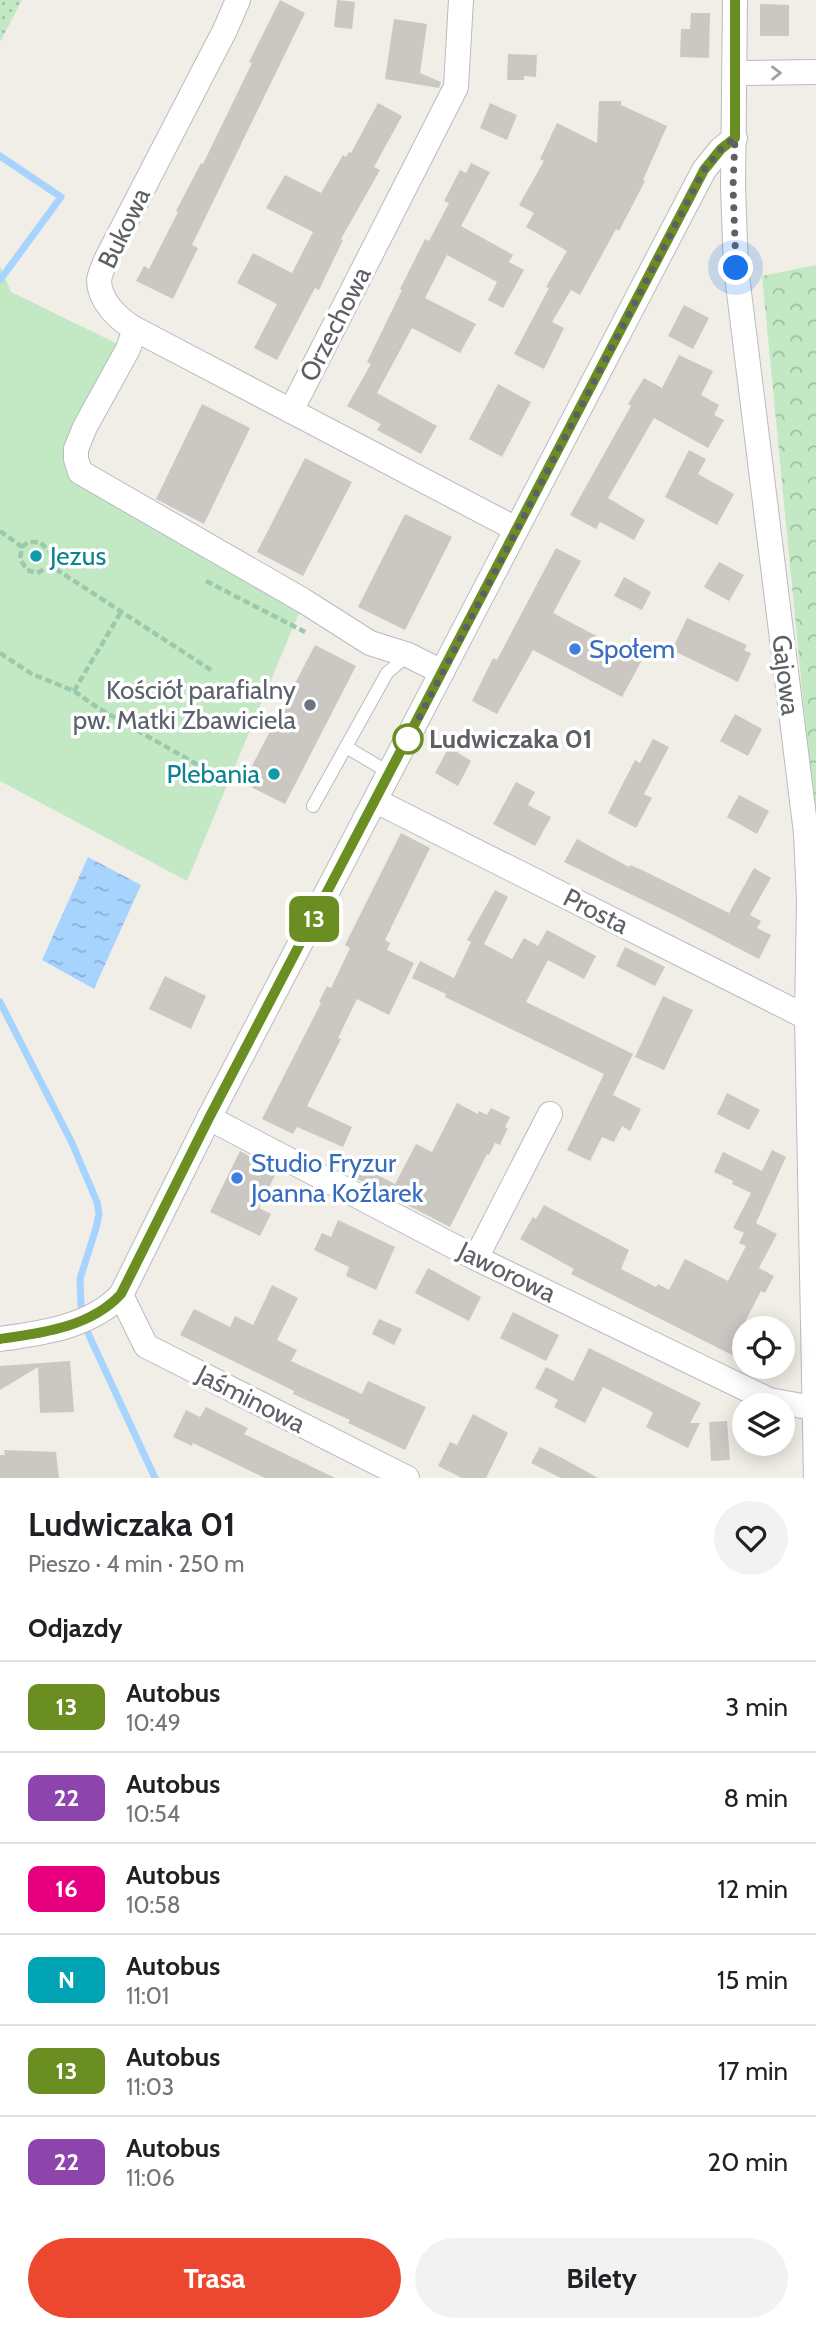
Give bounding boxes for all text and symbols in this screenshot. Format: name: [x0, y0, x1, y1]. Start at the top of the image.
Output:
one-way arrow: [770, 65, 781, 80]
street label: Bukowa: [91, 182, 157, 273]
your location: [718, 250, 753, 285]
street label: Orzechowa: [292, 261, 378, 387]
place label: Jezus: [49, 540, 106, 572]
marker: Jezus: [28, 548, 44, 564]
place label: Społem: [589, 633, 675, 665]
street label: Gajowa: [765, 633, 807, 718]
marker: Społem: [567, 641, 583, 657]
place label: Kościół parafialny pw. Matki Zbawiciela: [73, 674, 297, 736]
marker: Kościół parafialny pw. Matki Zbawiciela: [302, 697, 318, 713]
place label: Ludwiczaka 01: [429, 723, 592, 755]
marker: Ludwiczaka 01: [393, 724, 423, 754]
place label: Plebania: [167, 758, 261, 790]
marker: Plebania: [266, 766, 282, 782]
street label: Prosta: [558, 881, 634, 941]
line badge: 13: [282, 896, 346, 942]
text: 13: [303, 904, 325, 933]
place label: Studio Fryzur Joanna Koźlarek: [250, 1147, 424, 1209]
marker: Studio Fryzur Joanna Koźlarek: [229, 1170, 245, 1186]
street label: Jaworowa: [452, 1234, 562, 1310]
map controls: [732, 1316, 795, 1456]
button: locate: [732, 1316, 795, 1379]
street label: Jaśminowa: [190, 1358, 311, 1440]
button: layers: [732, 1393, 795, 1456]
button: heart: [714, 1501, 788, 1575]
text: Ludwiczaka 01: [28, 1504, 235, 1544]
text: Pieszo · 4 min · 250 m: [28, 1550, 244, 1578]
text: Odjazdy: [28, 1612, 123, 1644]
text: Autobus: [126, 1677, 220, 1709]
text: 3 min: [725, 1691, 788, 1723]
text: 13: [56, 1692, 77, 1721]
text: 10:49: [126, 1709, 181, 1737]
text: Autobus: [126, 1768, 220, 1800]
text: 8 min: [724, 1782, 788, 1814]
text: 22: [54, 1783, 79, 1812]
text: 10:54: [126, 1800, 180, 1828]
text: Autobus: [126, 1859, 220, 1891]
text: 12 min: [717, 1873, 788, 1905]
text: 16: [55, 1874, 78, 1903]
text: 10:58: [126, 1891, 181, 1919]
text: Autobus: [126, 1950, 220, 1982]
text: 15 min: [717, 1964, 788, 1996]
text: N: [58, 1965, 75, 1994]
text: 11:01: [126, 1982, 169, 2010]
text: Autobus: [126, 2041, 220, 2073]
text: 17 min: [718, 2055, 788, 2087]
text: 13: [56, 2056, 77, 2085]
text: 11:03: [126, 2073, 174, 2101]
text: Autobus: [126, 2132, 220, 2164]
text: 20 min: [708, 2146, 788, 2178]
text: 22: [54, 2147, 79, 2176]
text: 11:06: [126, 2164, 175, 2192]
button: Trasa: [28, 2238, 401, 2318]
button: Bilety: [415, 2238, 788, 2318]

